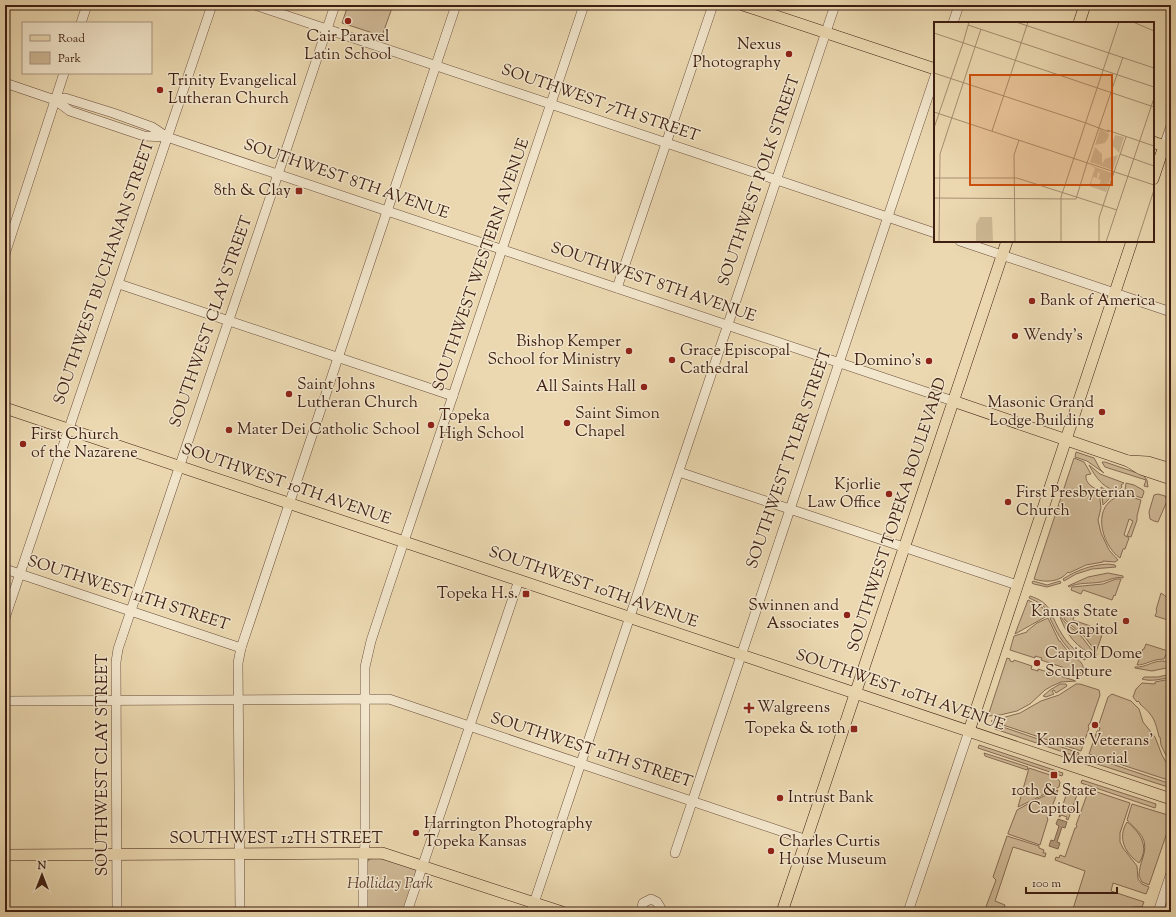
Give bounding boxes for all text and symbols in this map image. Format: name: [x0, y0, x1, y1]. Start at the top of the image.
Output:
marker: Cair Paravel Latin School: [343, 16, 353, 26]
legend: [22, 22, 152, 74]
inset map: [934, 22, 1154, 242]
place label: Cair Paravel Latin School: [304, 26, 392, 67]
text: Road: [58, 30, 85, 48]
place label: Nexus Photography: [693, 34, 781, 75]
marker: Nexus Photography: [784, 49, 794, 59]
text: Park: [58, 50, 81, 68]
street label: SOUTHWEST 7TH STREET: [498, 59, 702, 149]
place label: Trinity Evangelical Lutheran Church: [168, 70, 297, 111]
street label: SOUTHWEST POLK STREET: [713, 72, 807, 290]
marker: Trinity Evangelical Lutheran Church: [155, 85, 165, 95]
street label: SOUTHWEST 8TH AVENUE: [240, 134, 452, 226]
street label: SOUTHWEST WESTERN AVENUE: [428, 135, 536, 395]
street label: SOUTHWEST BUCHANAN STREET: [49, 138, 161, 408]
place label: 8th & Clay: [214, 180, 291, 203]
marker: 8th & Clay: [294, 186, 304, 196]
street label: SOUTHWEST CLAY STREET: [165, 213, 259, 431]
street label: SOUTHWEST 8TH AVENUE: [547, 237, 759, 329]
place label: Bank of America: [1040, 290, 1156, 313]
marker: Bank of America: [1027, 296, 1037, 306]
place label: Wendy's: [1023, 325, 1083, 348]
place label: Bishop Kemper School for Ministry: [487, 331, 621, 372]
marker: Wendy's: [1010, 331, 1020, 341]
place label: Grace Episcopal Cathedral: [680, 340, 791, 381]
marker: Bishop Kemper School for Ministry: [624, 346, 634, 356]
street label: SOUTHWEST TYLER STREET: [741, 346, 839, 572]
place label: Domino's: [854, 350, 921, 373]
marker: Grace Episcopal Cathedral: [667, 355, 677, 365]
marker: Domino's: [924, 356, 934, 366]
place label: Saint Johns Lutheran Church: [297, 374, 419, 415]
street label: SOUTHWEST TOPEKA BOULEVARD: [843, 375, 953, 655]
place label: All Saints Hall: [536, 376, 637, 399]
marker: All Saints Hall: [639, 382, 649, 392]
marker: Saint Johns Lutheran Church: [284, 389, 294, 399]
place label: Masonic Grand Lodge Building: [988, 392, 1094, 433]
place label: Saint Simon Chapel: [575, 403, 661, 444]
place label: Topeka High School: [439, 405, 525, 446]
marker: Masonic Grand Lodge Building: [1097, 407, 1107, 417]
marker: Saint Simon Chapel: [562, 418, 572, 428]
place label: Mater Dei Catholic School: [237, 419, 421, 442]
marker: Topeka High School: [426, 420, 436, 430]
place label: First Church of the Nazarene: [31, 424, 138, 465]
marker: Mater Dei Catholic School: [224, 425, 234, 435]
street label: SOUTHWEST 10TH AVENUE: [178, 438, 394, 532]
marker: First Church of the Nazarene: [18, 439, 28, 449]
place label: Kjorlie Law Office: [808, 474, 881, 515]
place label: First Presbyterian Church: [1016, 482, 1136, 523]
marker: Kjorlie Law Office: [884, 489, 894, 499]
marker: First Presbyterian Church: [1003, 497, 1013, 507]
street label: SOUTHWEST 10TH AVENUE: [485, 541, 701, 635]
street label: SOUTHWEST 11TH STREET: [24, 550, 232, 638]
place label: Topeka H.s.: [437, 583, 518, 606]
marker: Topeka H.s.: [521, 589, 531, 599]
place label: Swinnen and Associates: [748, 595, 839, 636]
place label: Kansas State Capitol: [1031, 601, 1119, 642]
marker: Swinnen and Associates: [842, 610, 852, 620]
marker: Kansas State Capitol: [1121, 616, 1131, 626]
place label: Capitol Dome Sculpture: [1045, 643, 1142, 684]
street label: SOUTHWEST 10TH AVENUE: [792, 644, 1008, 738]
street label: SOUTHWEST CLAY STREET: [92, 654, 115, 876]
marker: Capitol Dome Sculpture: [1032, 658, 1042, 668]
place label: Walgreens: [757, 697, 830, 720]
marker: Walgreens: [744, 703, 754, 713]
street label: SOUTHWEST 11TH STREET: [487, 707, 695, 795]
place label: Topeka & 10th: [745, 718, 847, 741]
marker: Kansas Veterans' Memorial: [1090, 720, 1100, 730]
marker: Topeka & 10th: [849, 724, 859, 734]
place label: Kansas Veterans' Memorial: [1037, 730, 1153, 771]
marker: 10th & State Capitol: [1049, 770, 1059, 780]
place label: 10th & State Capitol: [1011, 780, 1097, 821]
place label: Intrust Bank: [788, 787, 874, 810]
marker: Intrust Bank: [775, 793, 785, 803]
place label: Harrington Photography Topeka Kansas: [424, 813, 593, 854]
street label: SOUTHWEST 12TH STREET: [169, 828, 383, 851]
marker: Harrington Photography Topeka Kansas: [411, 828, 421, 838]
place label: Charles Curtis House Museum: [779, 831, 887, 872]
marker: Charles Curtis House Museum: [766, 846, 776, 856]
north arrow: [22, 855, 62, 895]
text: N: [37, 858, 47, 874]
scale bar: [1026, 869, 1117, 895]
park label: Holliday Park: [347, 873, 433, 896]
text: 100 m: [1032, 875, 1061, 893]

